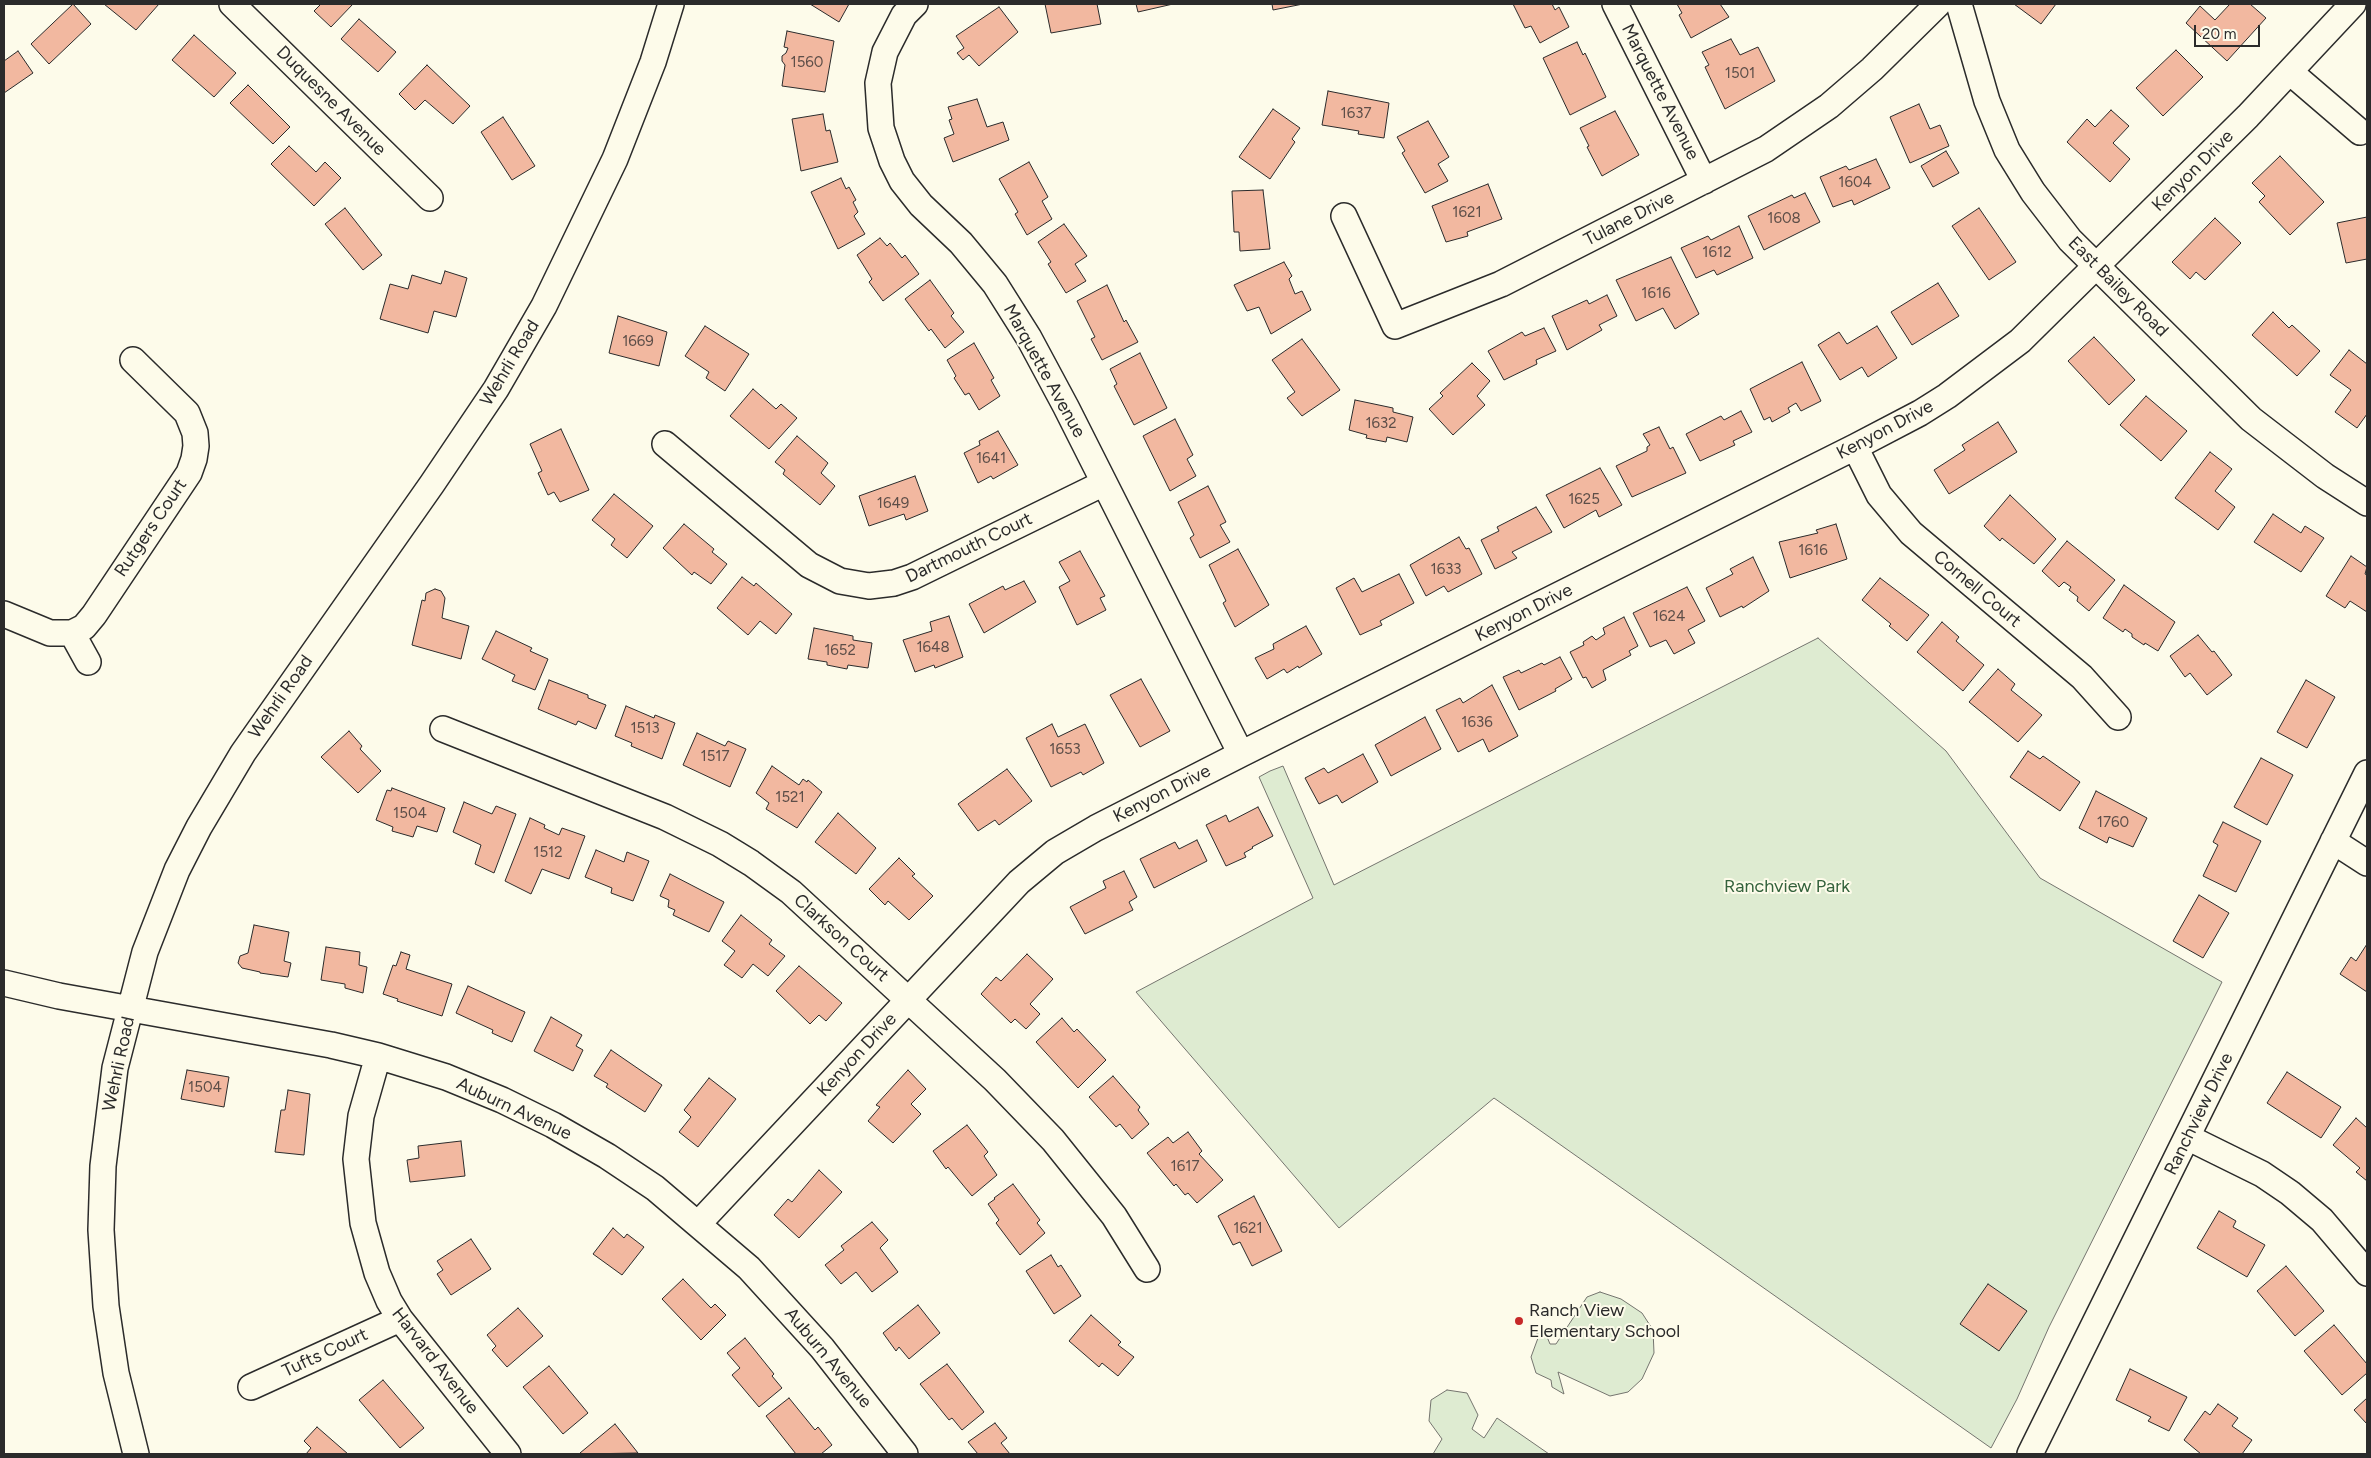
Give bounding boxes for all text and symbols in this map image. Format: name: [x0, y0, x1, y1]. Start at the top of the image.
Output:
scale bar: [2196, 15, 2262, 47]
street label: Marquette Avenue: [1616, 21, 1704, 163]
text: 20 m: [2202, 25, 2236, 43]
street label: Duquesne Avenue: [272, 42, 390, 160]
house number: 1560: [791, 54, 823, 72]
house number: 1501: [1725, 65, 1755, 83]
house number: 1637: [1341, 105, 1371, 123]
street label: Kenyon Drive: [2148, 126, 2238, 216]
house number: 1604: [1838, 174, 1872, 192]
street label: Tulane Drive: [1580, 187, 1678, 251]
house number: 1621: [1452, 204, 1482, 222]
house number: 1608: [1767, 210, 1801, 228]
street label: East Bailey Road: [2063, 232, 2173, 342]
house number: 1612: [1702, 244, 1732, 262]
house number: 1616: [1641, 285, 1671, 303]
street label: Marquette Avenue: [998, 300, 1090, 442]
street label: Wehrli Road: [476, 316, 544, 410]
house number: 1669: [622, 333, 654, 351]
street label: Kenyon Drive: [1833, 395, 1937, 465]
house number: 1632: [1365, 415, 1397, 433]
house number: 1641: [976, 450, 1006, 468]
street label: Rutgers Court: [110, 475, 192, 581]
house number: 1625: [1568, 491, 1600, 509]
house number: 1649: [877, 495, 909, 513]
street label: Dartmouth Court: [902, 508, 1036, 588]
house number: 1616: [1798, 542, 1828, 560]
street label: Cornell Court: [1929, 546, 2025, 632]
house number: 1633: [1430, 561, 1462, 579]
street label: Kenyon Drive: [1472, 579, 1576, 647]
house number: 1624: [1653, 608, 1685, 626]
house number: 1648: [916, 639, 950, 657]
house number: 1652: [824, 642, 856, 660]
street label: Wehrli Road: [244, 651, 318, 743]
house number: 1636: [1461, 714, 1493, 732]
house number: 1513: [630, 720, 660, 738]
house number: 1653: [1049, 741, 1081, 759]
house number: 1517: [700, 748, 730, 766]
street label: Kenyon Drive: [1110, 760, 1214, 828]
house number: 1521: [775, 789, 805, 807]
house number: 1504: [393, 805, 427, 823]
house number: 1760: [2097, 814, 2129, 832]
house number: 1512: [533, 844, 563, 862]
park label: Ranchview Park: [1724, 876, 1850, 898]
street label: Clarkson Court: [789, 890, 893, 986]
street label: Kenyon Drive: [813, 1009, 901, 1101]
street label: Wehrli Road: [98, 1015, 140, 1113]
street label: Ranchview Drive: [2160, 1049, 2238, 1179]
street label: Auburn Avenue: [453, 1073, 575, 1145]
house number: 1504: [188, 1079, 222, 1097]
house number: 1617: [1171, 1158, 1199, 1176]
house number: 1621: [1233, 1220, 1263, 1238]
place label: Ranch View Elementary School: [1529, 1300, 1680, 1342]
street label: Auburn Avenue: [780, 1303, 876, 1413]
street label: Harvard Avenue: [387, 1304, 483, 1418]
marker: Ranch View Elementary School: [1513, 1315, 1525, 1327]
street label: Tufts Court: [279, 1324, 371, 1382]

